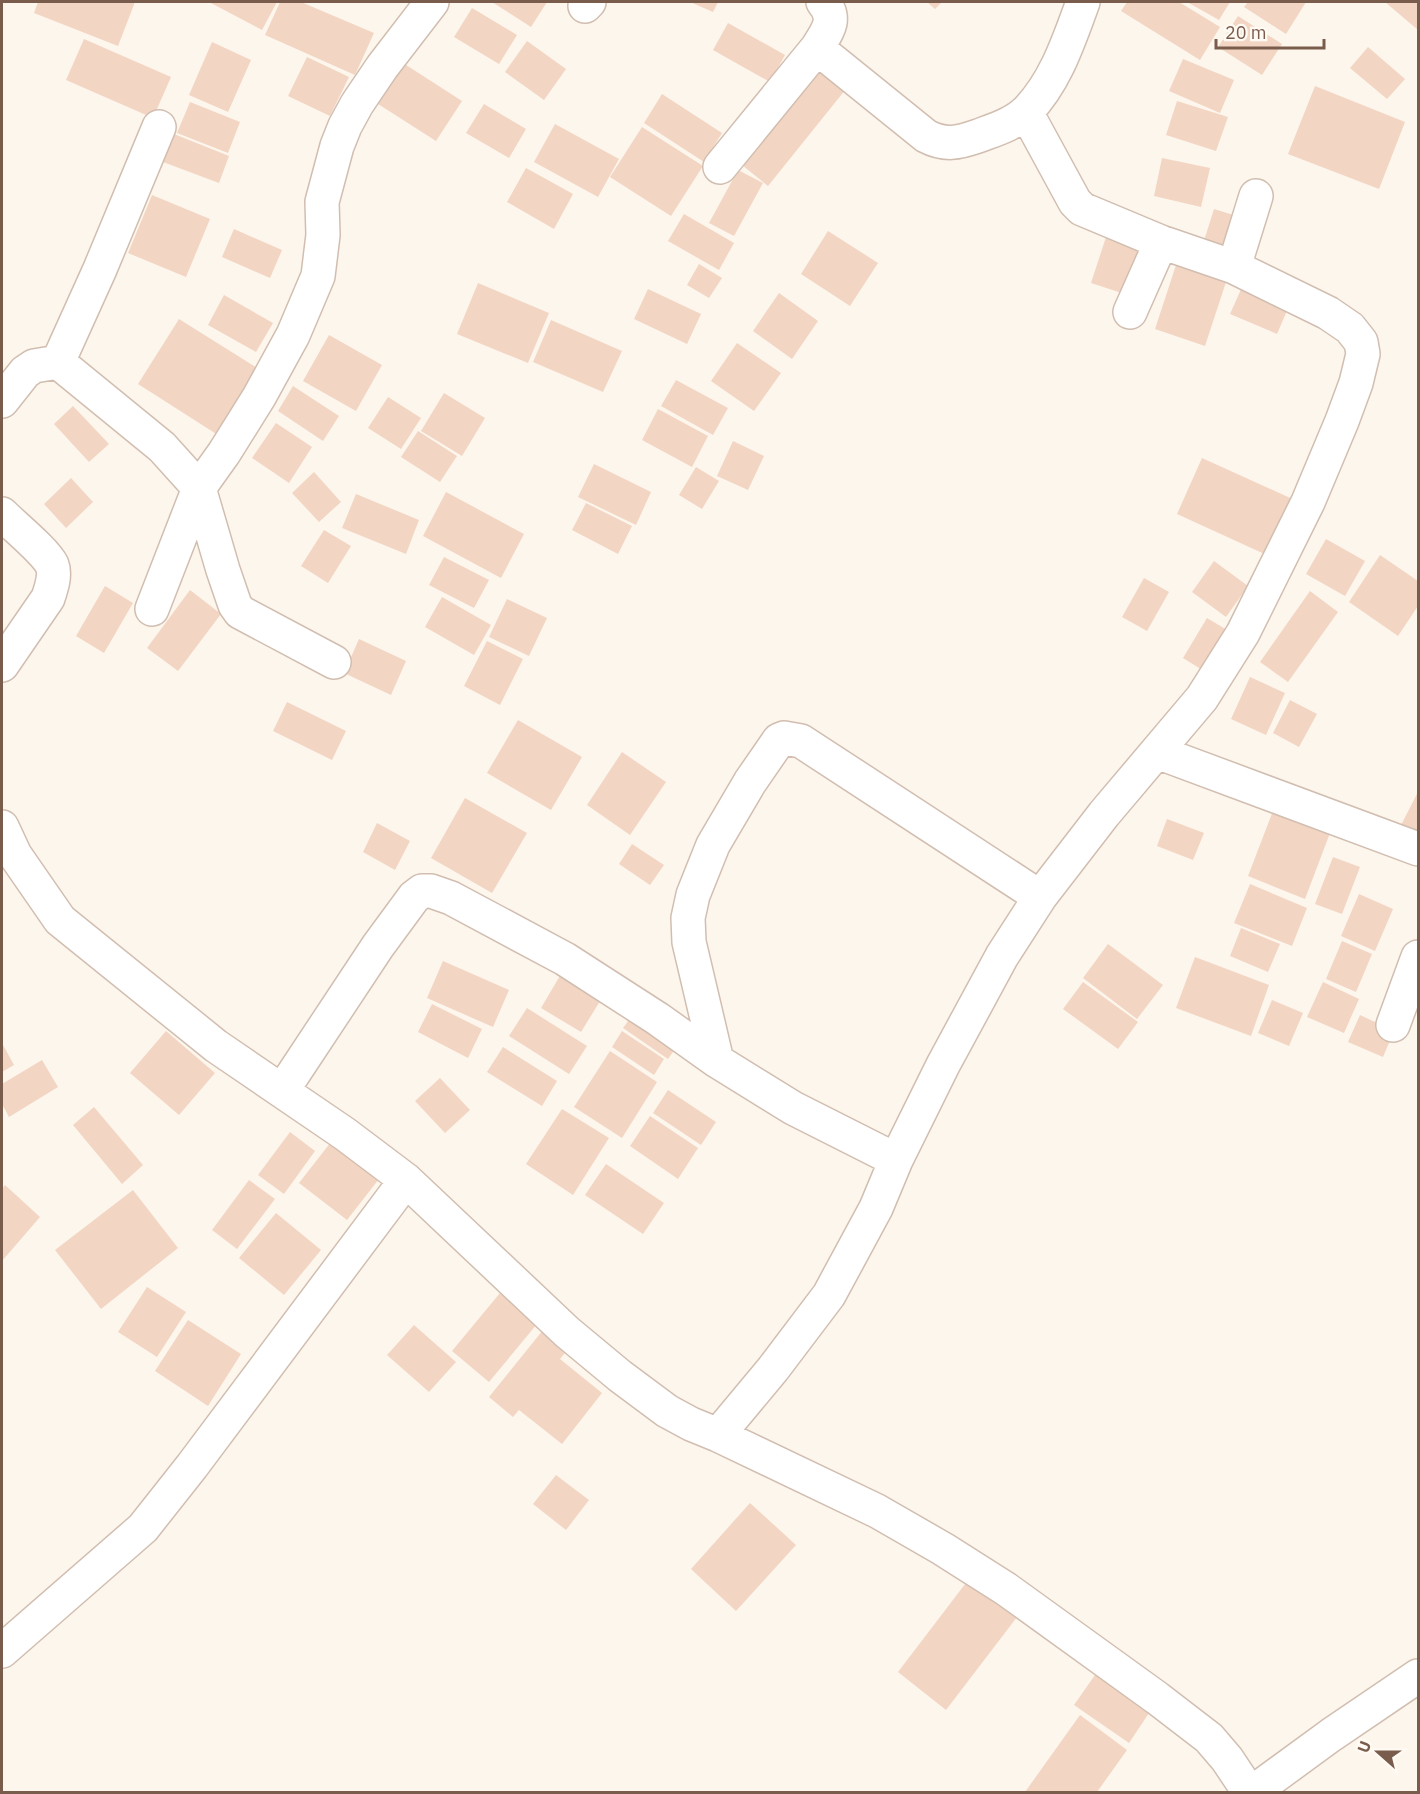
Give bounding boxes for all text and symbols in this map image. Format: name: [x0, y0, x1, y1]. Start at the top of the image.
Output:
scale bar: [1216, 12, 1324, 50]
text: 20 m: [1225, 21, 1267, 44]
north arrow: [1348, 1722, 1408, 1782]
text: U: [1353, 1738, 1375, 1755]

